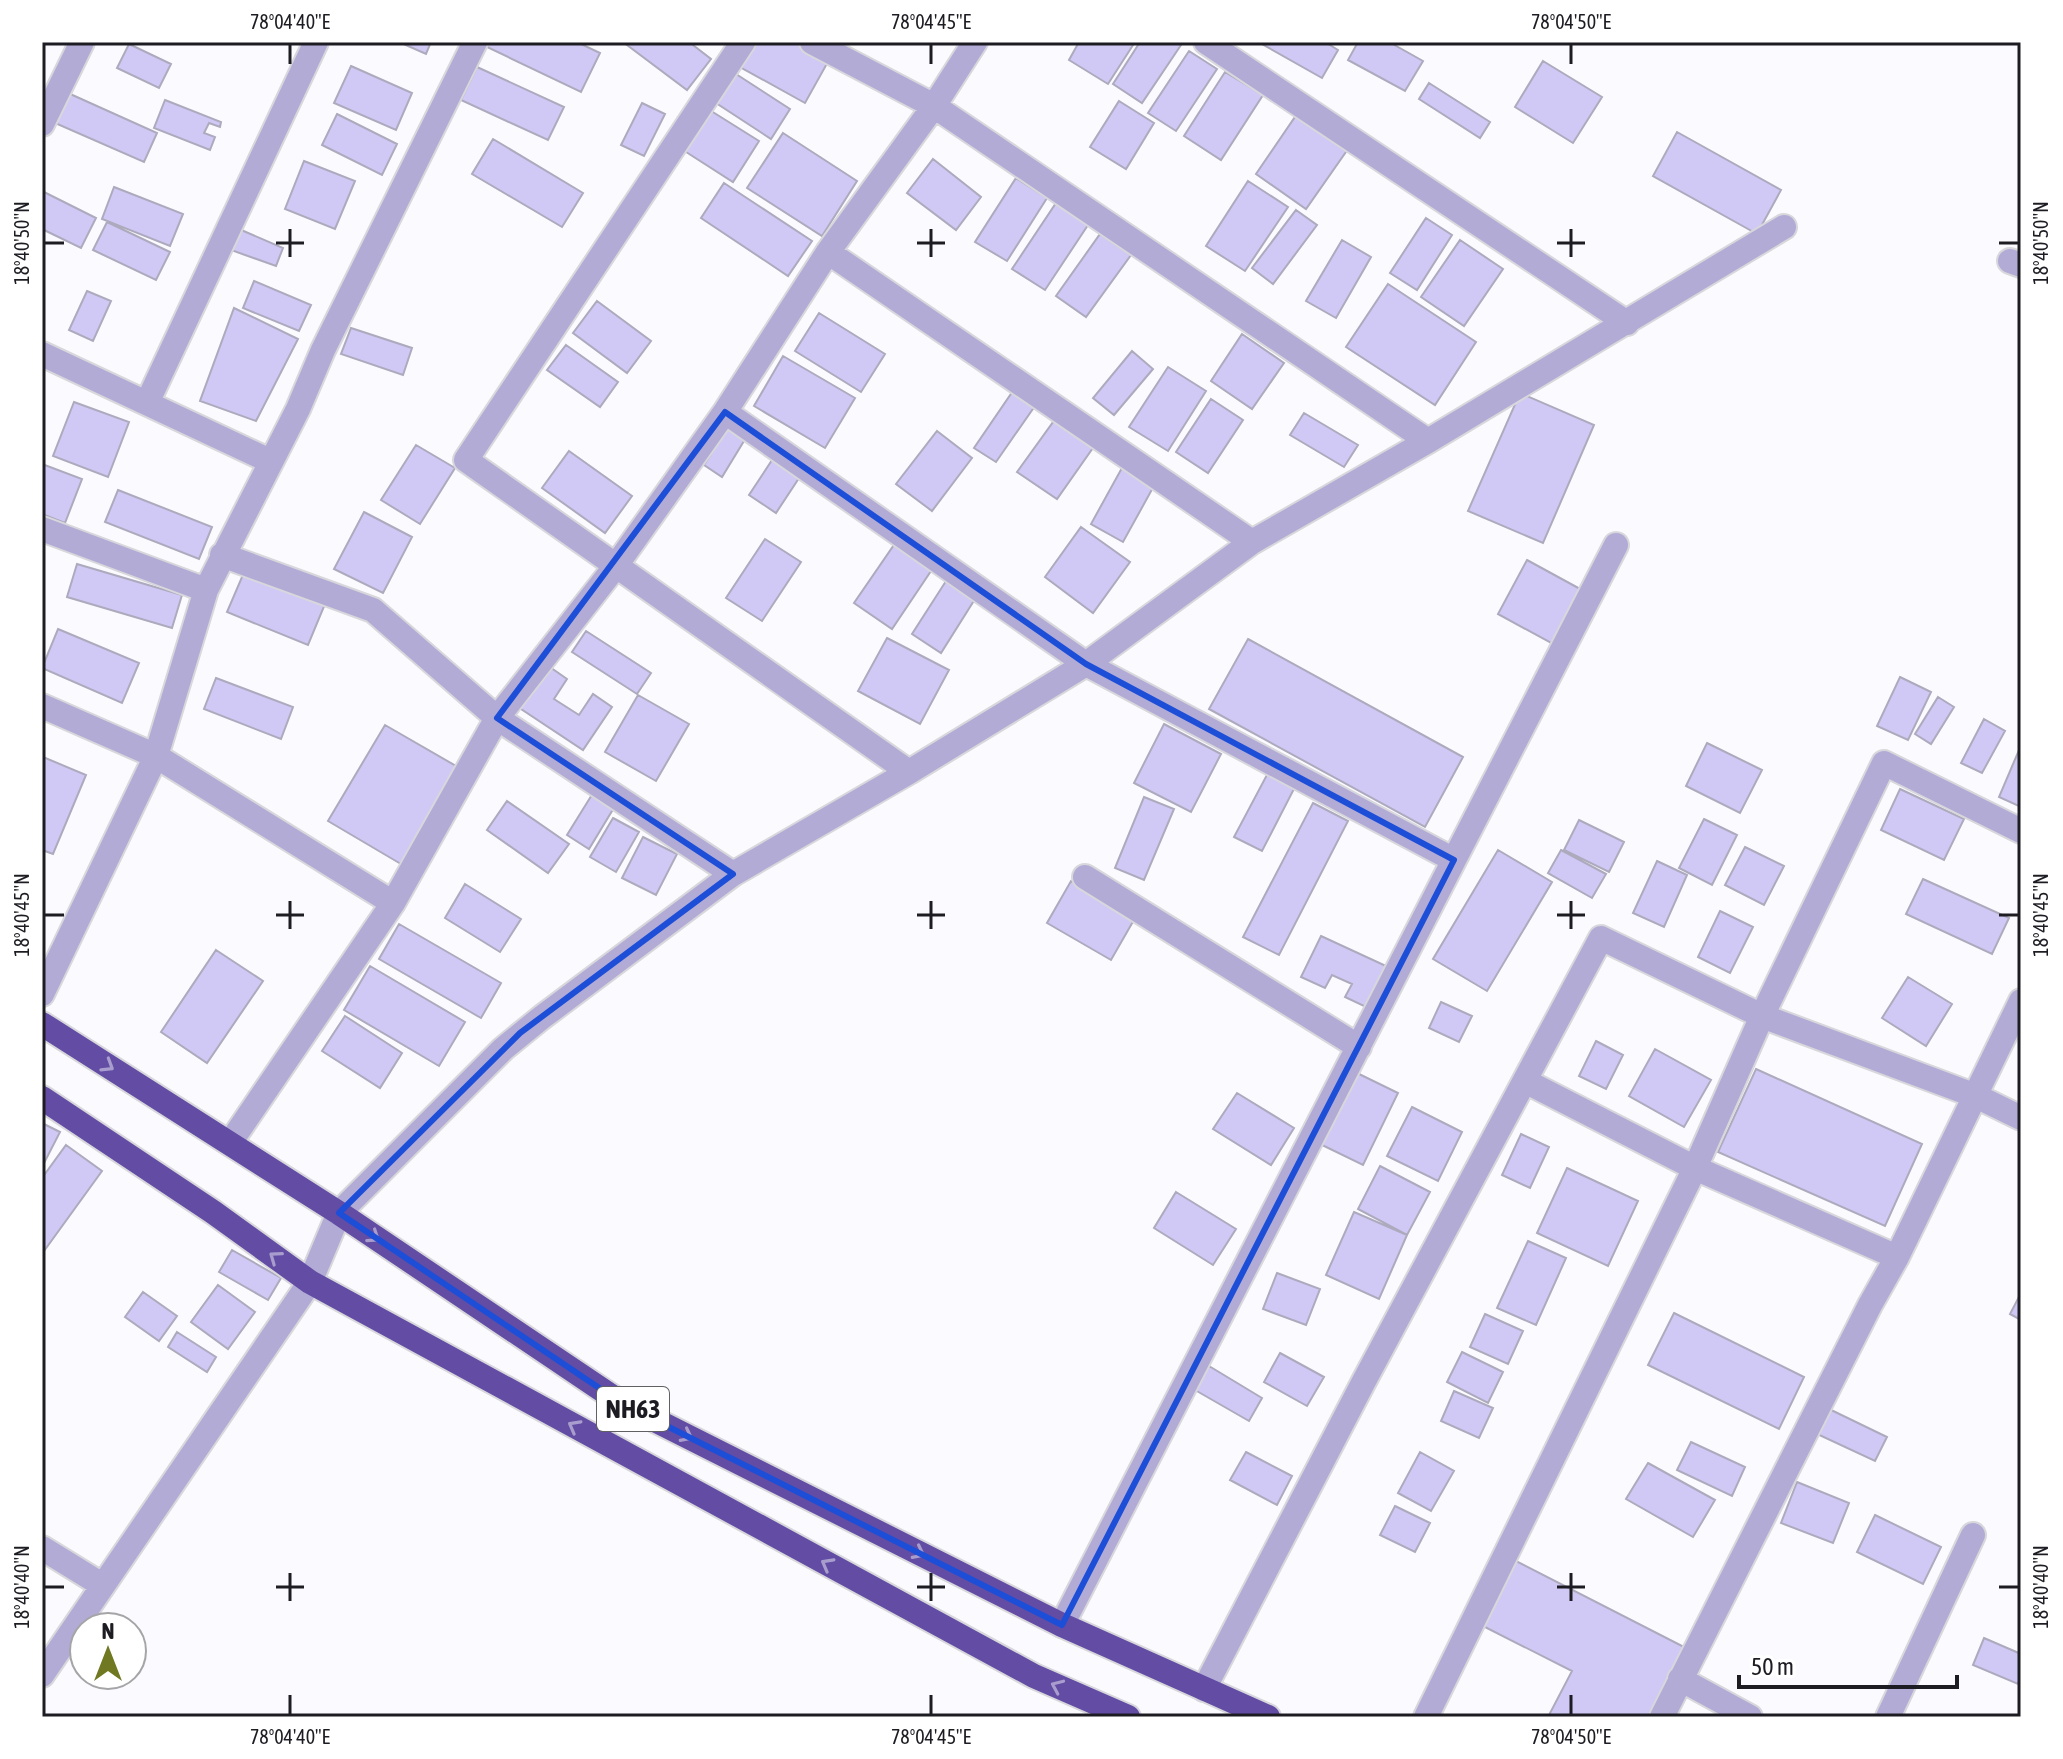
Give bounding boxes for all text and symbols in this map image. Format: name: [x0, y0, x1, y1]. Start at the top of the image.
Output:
text: 78°04'40"E: [250, 10, 331, 33]
text: 78°04'45"E: [891, 10, 972, 33]
text: 78°04'50"E: [1531, 10, 1612, 33]
text: 18°40'50"N: [10, 201, 33, 285]
text: 18°40'50"N: [2029, 201, 2052, 285]
text: 18°40'45"N: [10, 873, 33, 957]
text: 18°40'45"N: [2029, 873, 2052, 957]
one-way arrow: [99, 1056, 114, 1071]
one-way arrow: [365, 1227, 379, 1242]
one-way arrow: [269, 1252, 284, 1267]
road number: NH63: [597, 1387, 669, 1431]
one-way arrow: [569, 1420, 583, 1436]
one-way arrow: [679, 1426, 694, 1442]
one-way arrow: [911, 1543, 926, 1559]
text: 18°40'40"N: [10, 1545, 33, 1629]
text: 18°40'40"N: [2029, 1545, 2052, 1629]
one-way arrow: [821, 1558, 836, 1573]
north arrow: [68, 1611, 148, 1691]
text: N: [102, 1618, 114, 1644]
scale bar: [1739, 1639, 1957, 1689]
text: 50 m: [1751, 1653, 1794, 1680]
one-way arrow: [1051, 1679, 1065, 1695]
text: 78°04'40"E: [250, 1725, 331, 1748]
text: 78°04'45"E: [891, 1725, 972, 1748]
text: 78°04'50"E: [1531, 1725, 1612, 1748]

